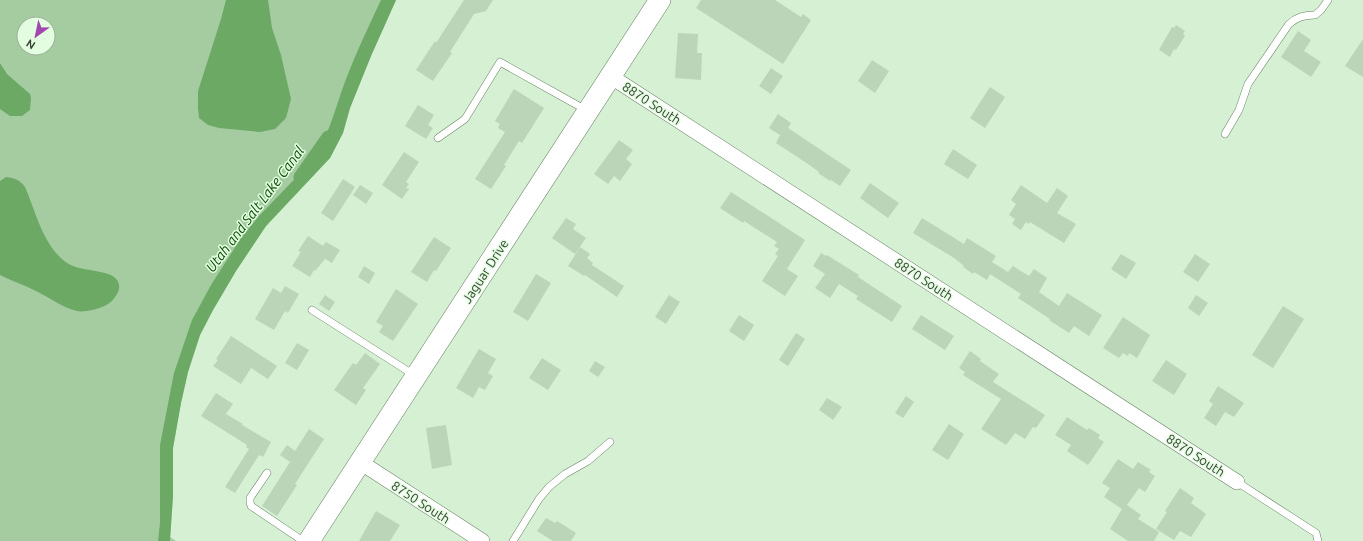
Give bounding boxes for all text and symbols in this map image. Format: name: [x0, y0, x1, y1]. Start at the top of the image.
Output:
north arrow: [16, 16, 56, 56]
text: N: [24, 37, 37, 52]
street label: 8870 South: [620, 79, 684, 127]
water label: Utah and Salt Lake Canal: [202, 143, 308, 275]
street label: Jaguar Drive: [459, 236, 511, 306]
street label: 8870 South: [892, 255, 956, 303]
street label: 8870 South: [1164, 431, 1228, 479]
street label: 8750 South: [389, 478, 453, 526]

